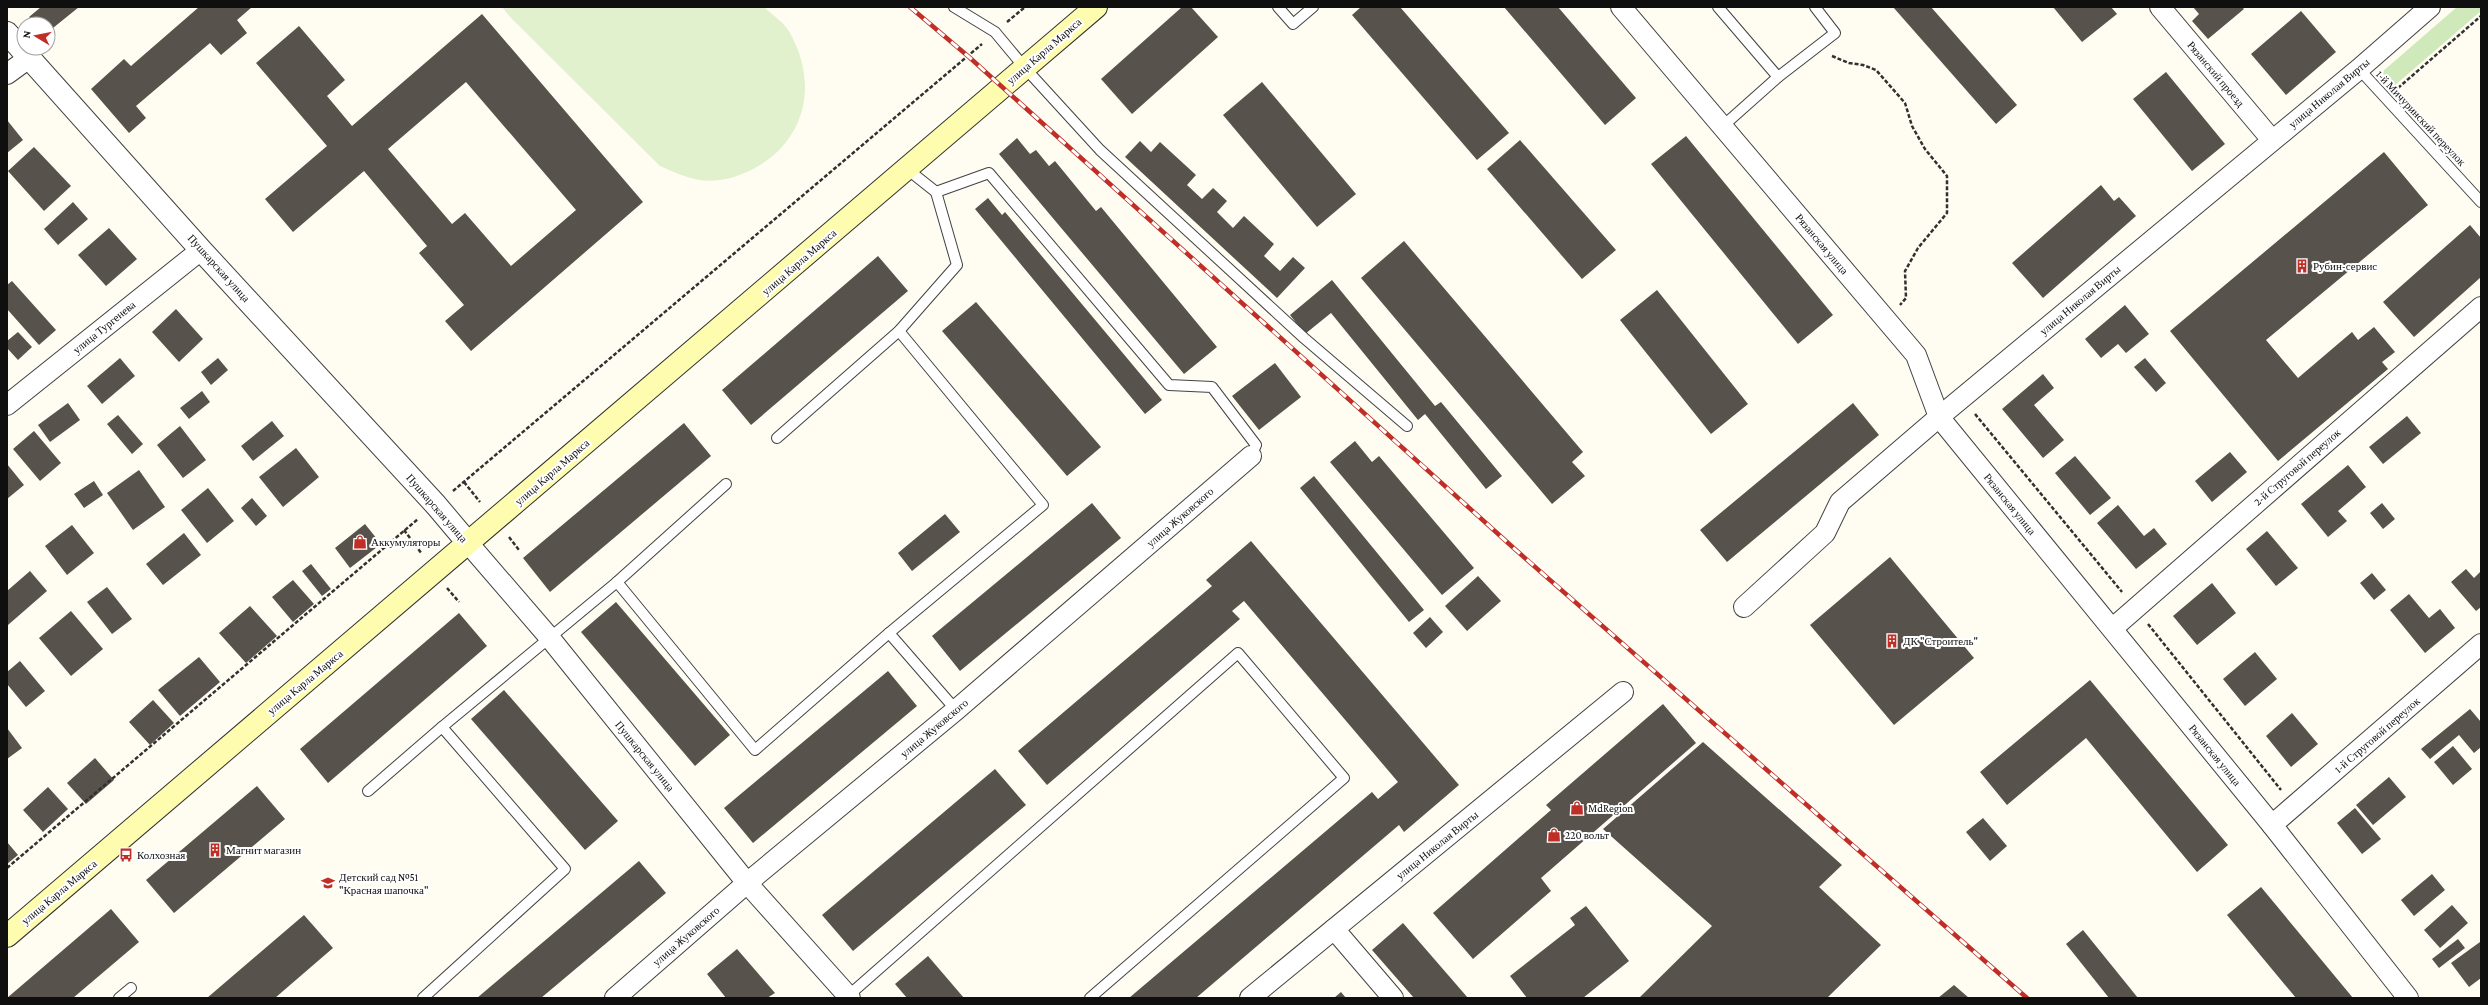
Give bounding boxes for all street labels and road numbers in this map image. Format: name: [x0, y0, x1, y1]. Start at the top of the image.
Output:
street label: улица Карла Маркса: [1005, 15, 1084, 86]
street label: Рязанский проезд: [2185, 39, 2247, 109]
street label: улица Николая Вирты: [2286, 55, 2372, 130]
street label: 1-й Мичуринский переулок: [2374, 68, 2469, 169]
street label: Рязанская улица: [1793, 211, 1851, 277]
street label: улица Карла Маркса: [760, 226, 839, 297]
street label: Пушкарская улица: [186, 232, 253, 304]
street label: улица Николая Вирты: [2037, 262, 2123, 337]
street label: улица Тургенева: [71, 298, 138, 356]
street label: 2-й Струговой переулок: [2251, 426, 2343, 508]
street label: улица Карла Маркса: [513, 436, 592, 507]
street label: Пушкарская улица: [404, 471, 470, 545]
street label: Рязанская улица: [1982, 471, 2038, 537]
street label: улица Жуковского: [1144, 484, 1216, 549]
street label: улица Карла Маркса: [265, 647, 345, 717]
street label: 1-й Струговой переулок: [2332, 694, 2423, 775]
street label: улица Жуковского: [898, 696, 971, 760]
street label: Пушкарская улица: [613, 719, 677, 794]
street label: Рязанская улица: [2187, 722, 2243, 788]
street label: улица Николая Вирты: [1394, 808, 1481, 882]
street label: улица Карла Маркса: [19, 857, 99, 927]
street label: улица Жуковского: [650, 903, 722, 968]

